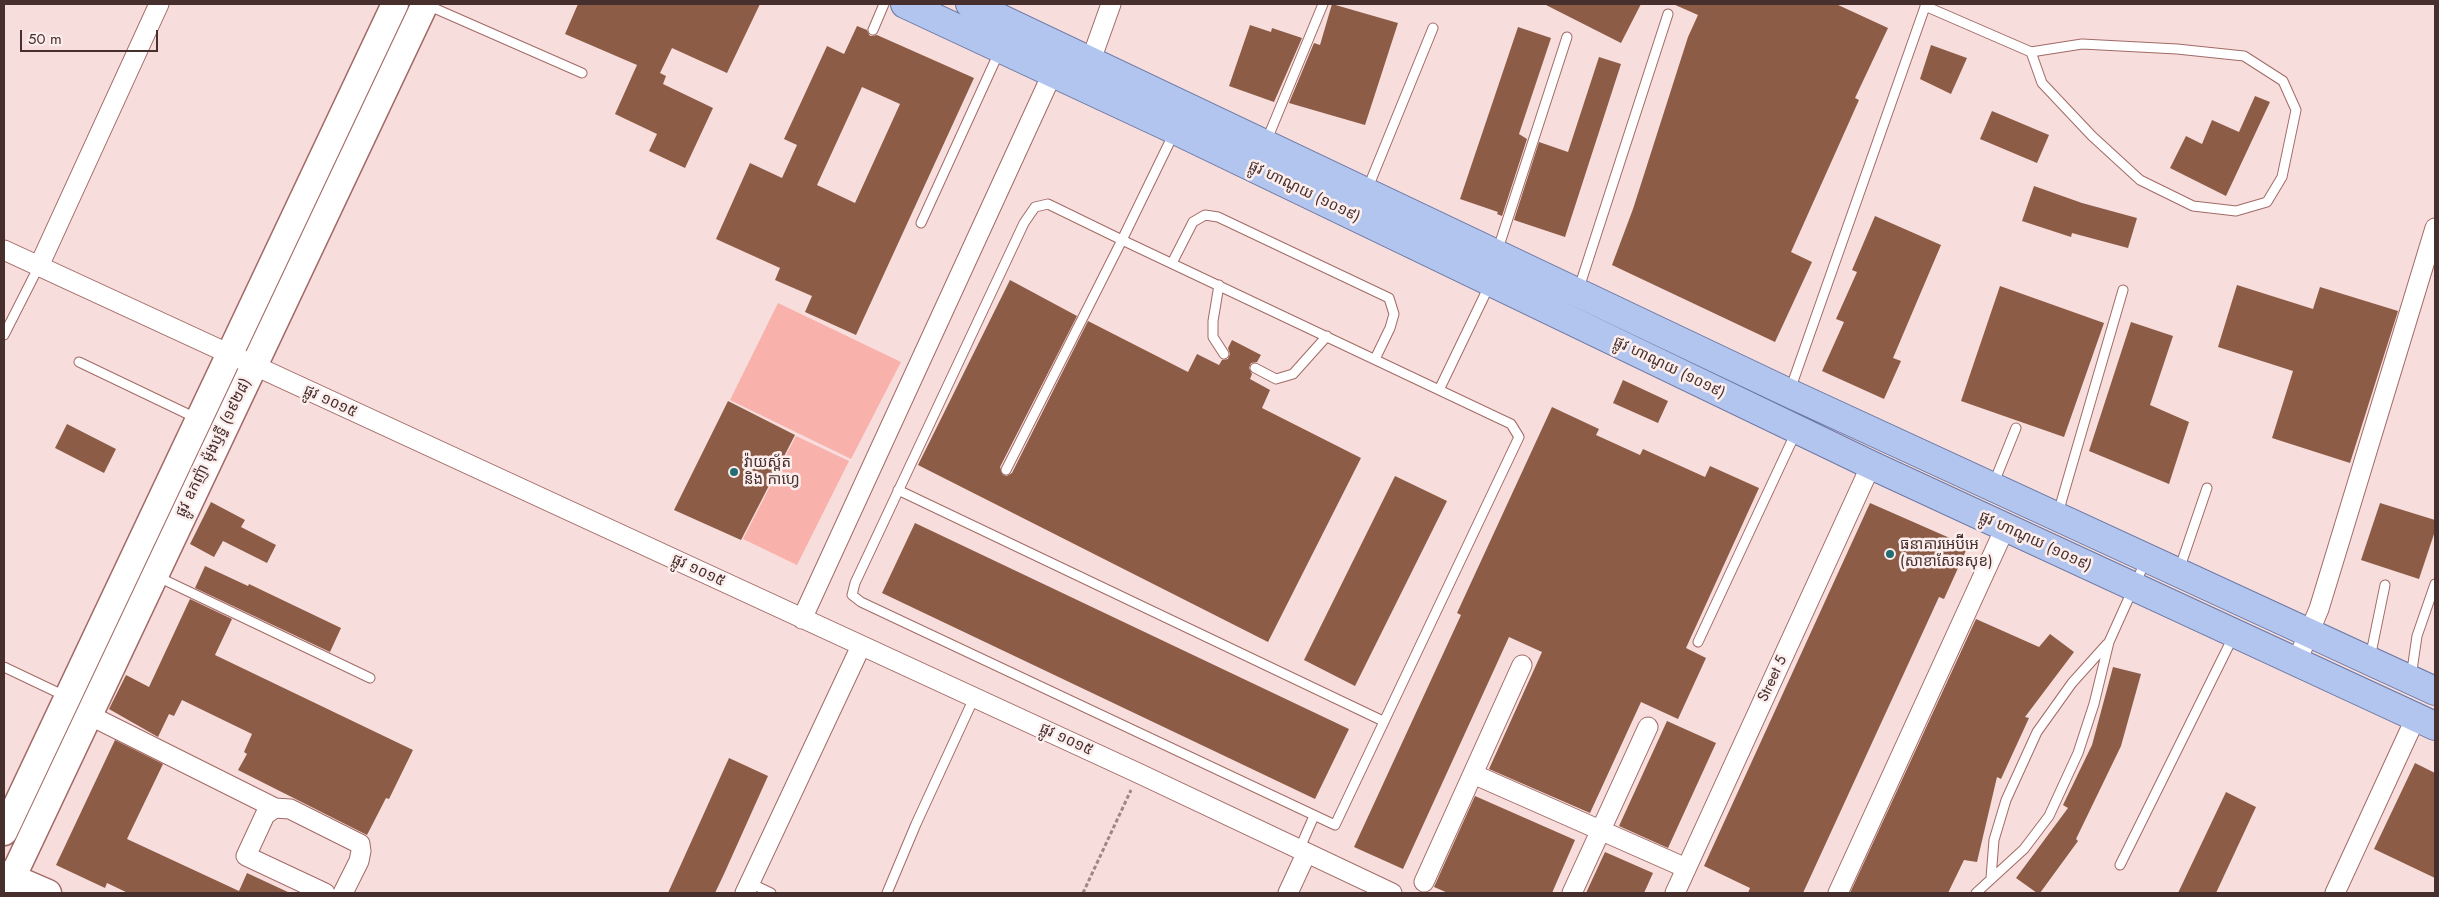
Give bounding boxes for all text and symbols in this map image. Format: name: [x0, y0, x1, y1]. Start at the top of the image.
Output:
scale bar: [22, 20, 160, 52]
text: 50 m: [28, 28, 62, 50]
street label: ផ្លូវ ហាណូយ (១០១៩): [1245, 157, 1363, 227]
street label: ផ្លូវ ហាណូយ (១០១៩): [1610, 333, 1728, 403]
street label: ផ្លូវ ឧកញ៉ា ម៉ុងឫទ្ធី (១៩២៨): [173, 376, 255, 520]
street label: ផ្លូវ ១០១៥: [300, 382, 360, 422]
place label: វ៉ាយស្ព័ត និង កាហ្វេ: [744, 454, 800, 489]
marker: វ៉ាយស្ព័ត និង កាហ្វេ: [728, 466, 740, 478]
street label: ផ្លូវ ហាណូយ (១០១៩): [1976, 508, 2094, 576]
place label: ធនាគារអេប៊ីអេ (សាខាសែនសុខ): [1900, 536, 1993, 571]
marker: ធនាគារអេប៊ីអេ (សាខាសែនសុខ): [1884, 548, 1896, 560]
street label: ផ្លូវ ១០១៥: [668, 551, 728, 591]
street label: Street 5: [1755, 653, 1791, 705]
street label: ផ្លូវ ១០១៥: [1036, 720, 1096, 760]

